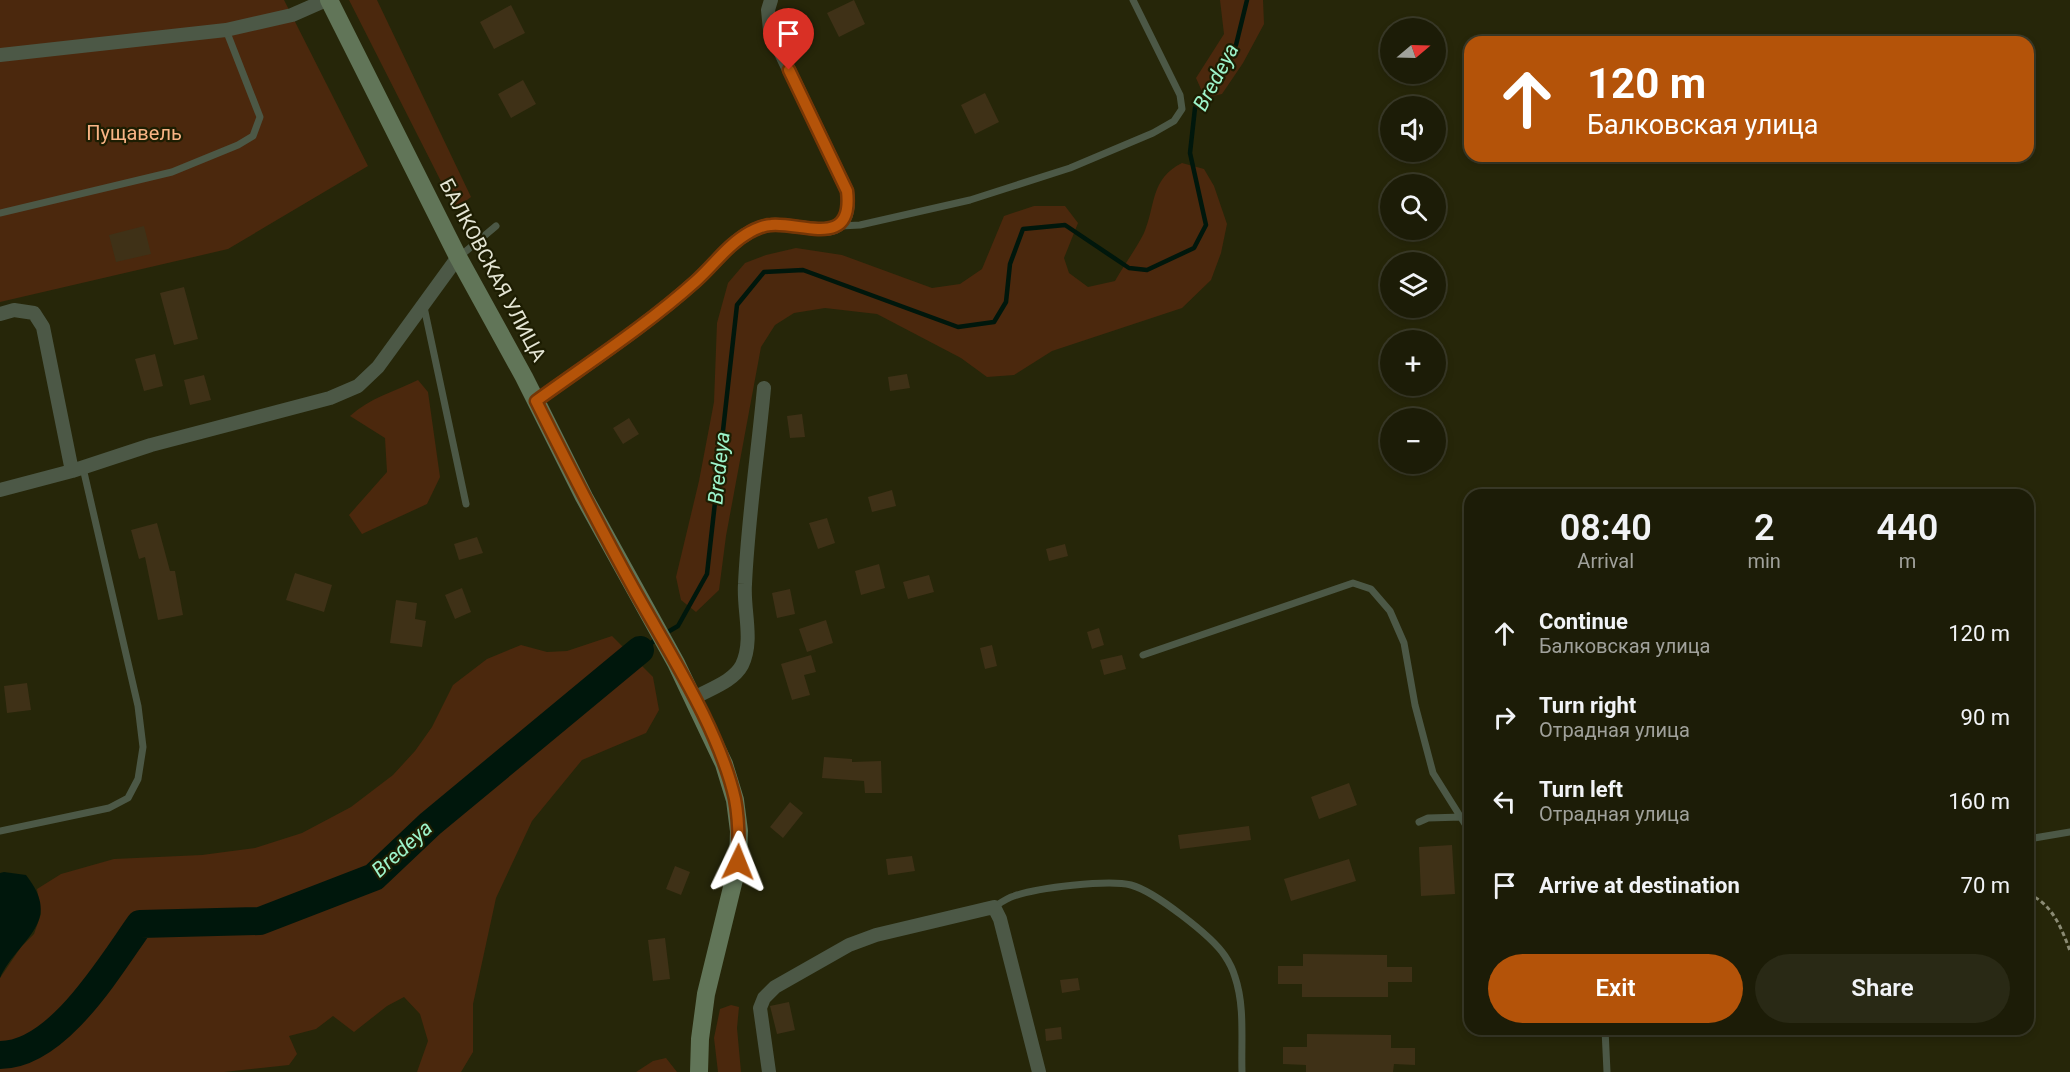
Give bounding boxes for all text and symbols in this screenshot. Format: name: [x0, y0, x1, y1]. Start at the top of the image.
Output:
pin: [763, 8, 814, 70]
icon: arrive: [772, 17, 805, 50]
north arrow: [1380, 18, 1446, 84]
map controls: [1380, 18, 1446, 474]
water label: Bredeya: [1188, 39, 1244, 115]
text: 120 m: [1587, 59, 1706, 108]
icon: ahead: [1488, 60, 1566, 138]
button: sound: [1380, 96, 1446, 162]
text: Балковская улица: [1587, 109, 1819, 141]
park label: Пущавель: [86, 121, 182, 145]
street label: БАЛКОВСКАЯ УЛИЦА: [435, 174, 551, 366]
button: search: [1380, 174, 1446, 240]
button: layers: [1380, 252, 1446, 318]
button: +: [1380, 330, 1446, 396]
button: −: [1380, 408, 1446, 474]
water label: Bredeya: [703, 430, 735, 506]
text: 08:40: [1560, 507, 1652, 549]
text: 2: [1754, 507, 1774, 549]
text: 440: [1877, 507, 1938, 549]
text: Arrival: [1577, 549, 1634, 573]
text: min: [1747, 549, 1781, 573]
text: m: [1899, 549, 1916, 573]
text: Continue: [1539, 609, 1628, 634]
icon: ahead: [1488, 617, 1521, 650]
text: 120 m: [1948, 621, 2010, 646]
text: Балковская улица: [1539, 634, 1711, 658]
text: Turn right: [1539, 693, 1636, 718]
icon: right: [1488, 701, 1521, 734]
text: 90 m: [1961, 705, 2010, 730]
text: Отрадная улица: [1539, 718, 1690, 742]
text: Turn left: [1539, 777, 1623, 802]
icon: left: [1488, 785, 1521, 818]
text: 160 m: [1948, 789, 2010, 814]
text: Отрадная улица: [1539, 802, 1690, 826]
water label: Bredeya: [367, 816, 437, 882]
position arrow: [706, 830, 770, 894]
icon: arrive: [1488, 869, 1521, 902]
text: Arrive at destination: [1539, 873, 1740, 898]
text: 70 m: [1961, 873, 2010, 898]
button: Exit: [1488, 954, 1743, 1023]
button: Share: [1755, 954, 2010, 1023]

